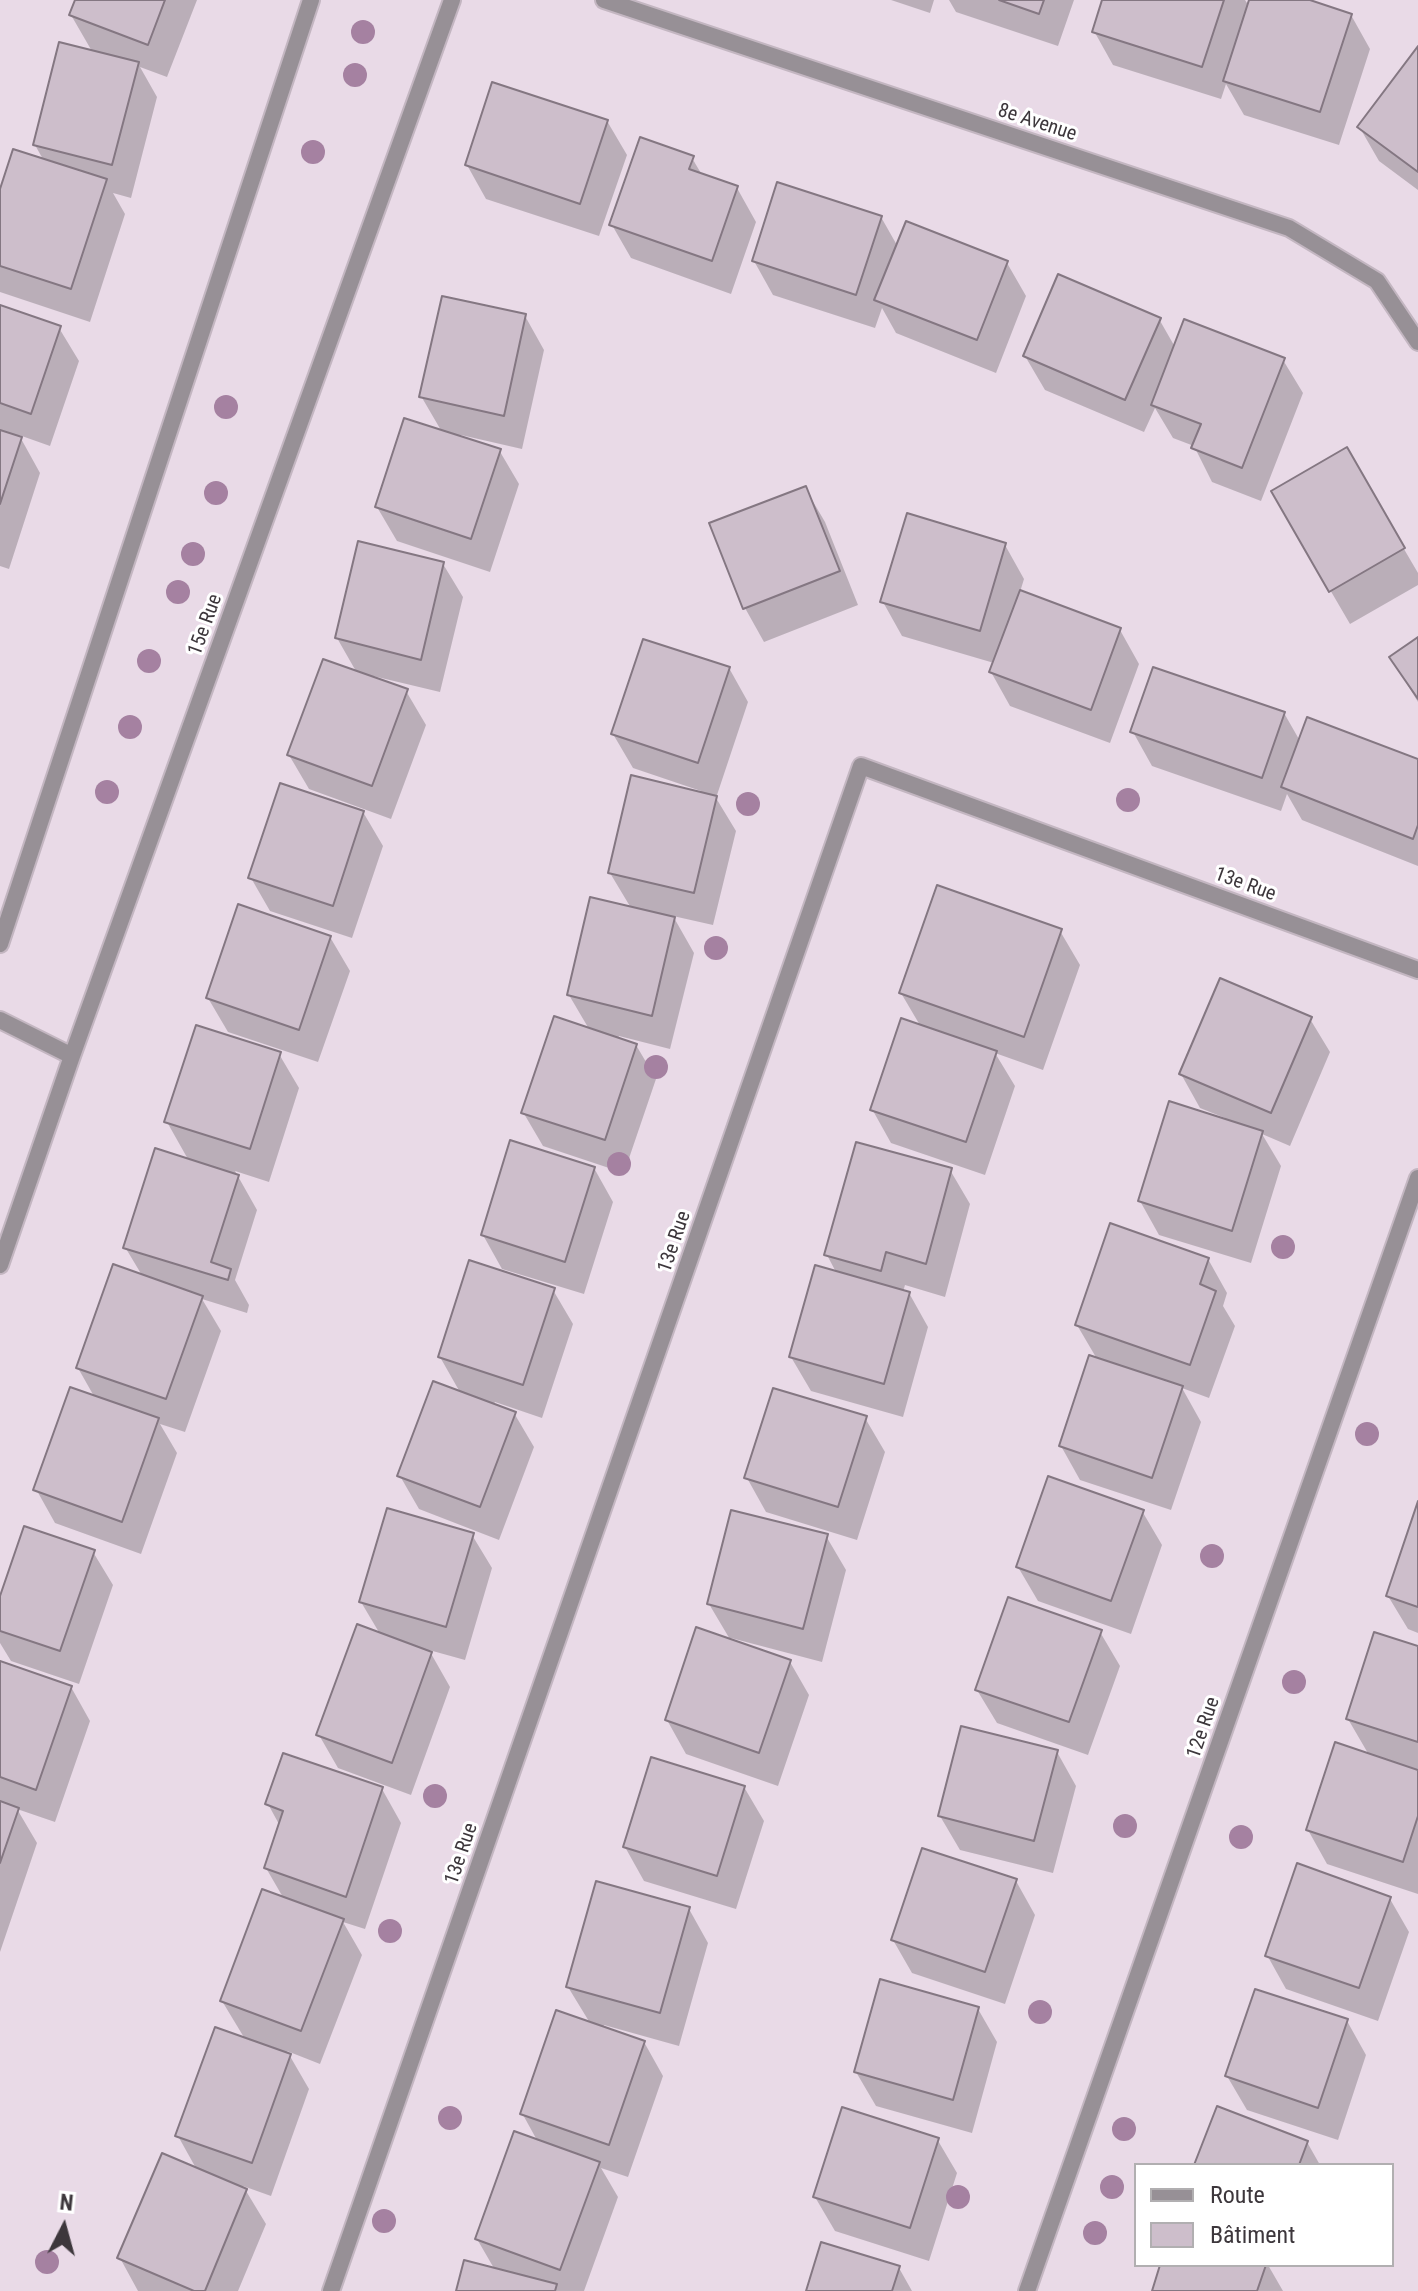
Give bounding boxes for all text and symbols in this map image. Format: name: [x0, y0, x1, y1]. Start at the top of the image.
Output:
street label: 8e Avenue: [995, 99, 1079, 147]
street label: 15e Rue: [184, 591, 228, 659]
street label: 13e Rue: [1211, 863, 1279, 907]
street label: 13e Rue: [653, 1208, 697, 1276]
street label: 12e Rue: [1182, 1694, 1226, 1762]
street label: 13e Rue: [440, 1820, 484, 1888]
legend: [1134, 2163, 1394, 2267]
text: Route: [1210, 2181, 1265, 2209]
north arrow: [24, 2187, 104, 2267]
text: N: [59, 2189, 75, 2216]
text: Bâtiment: [1210, 2221, 1295, 2249]

